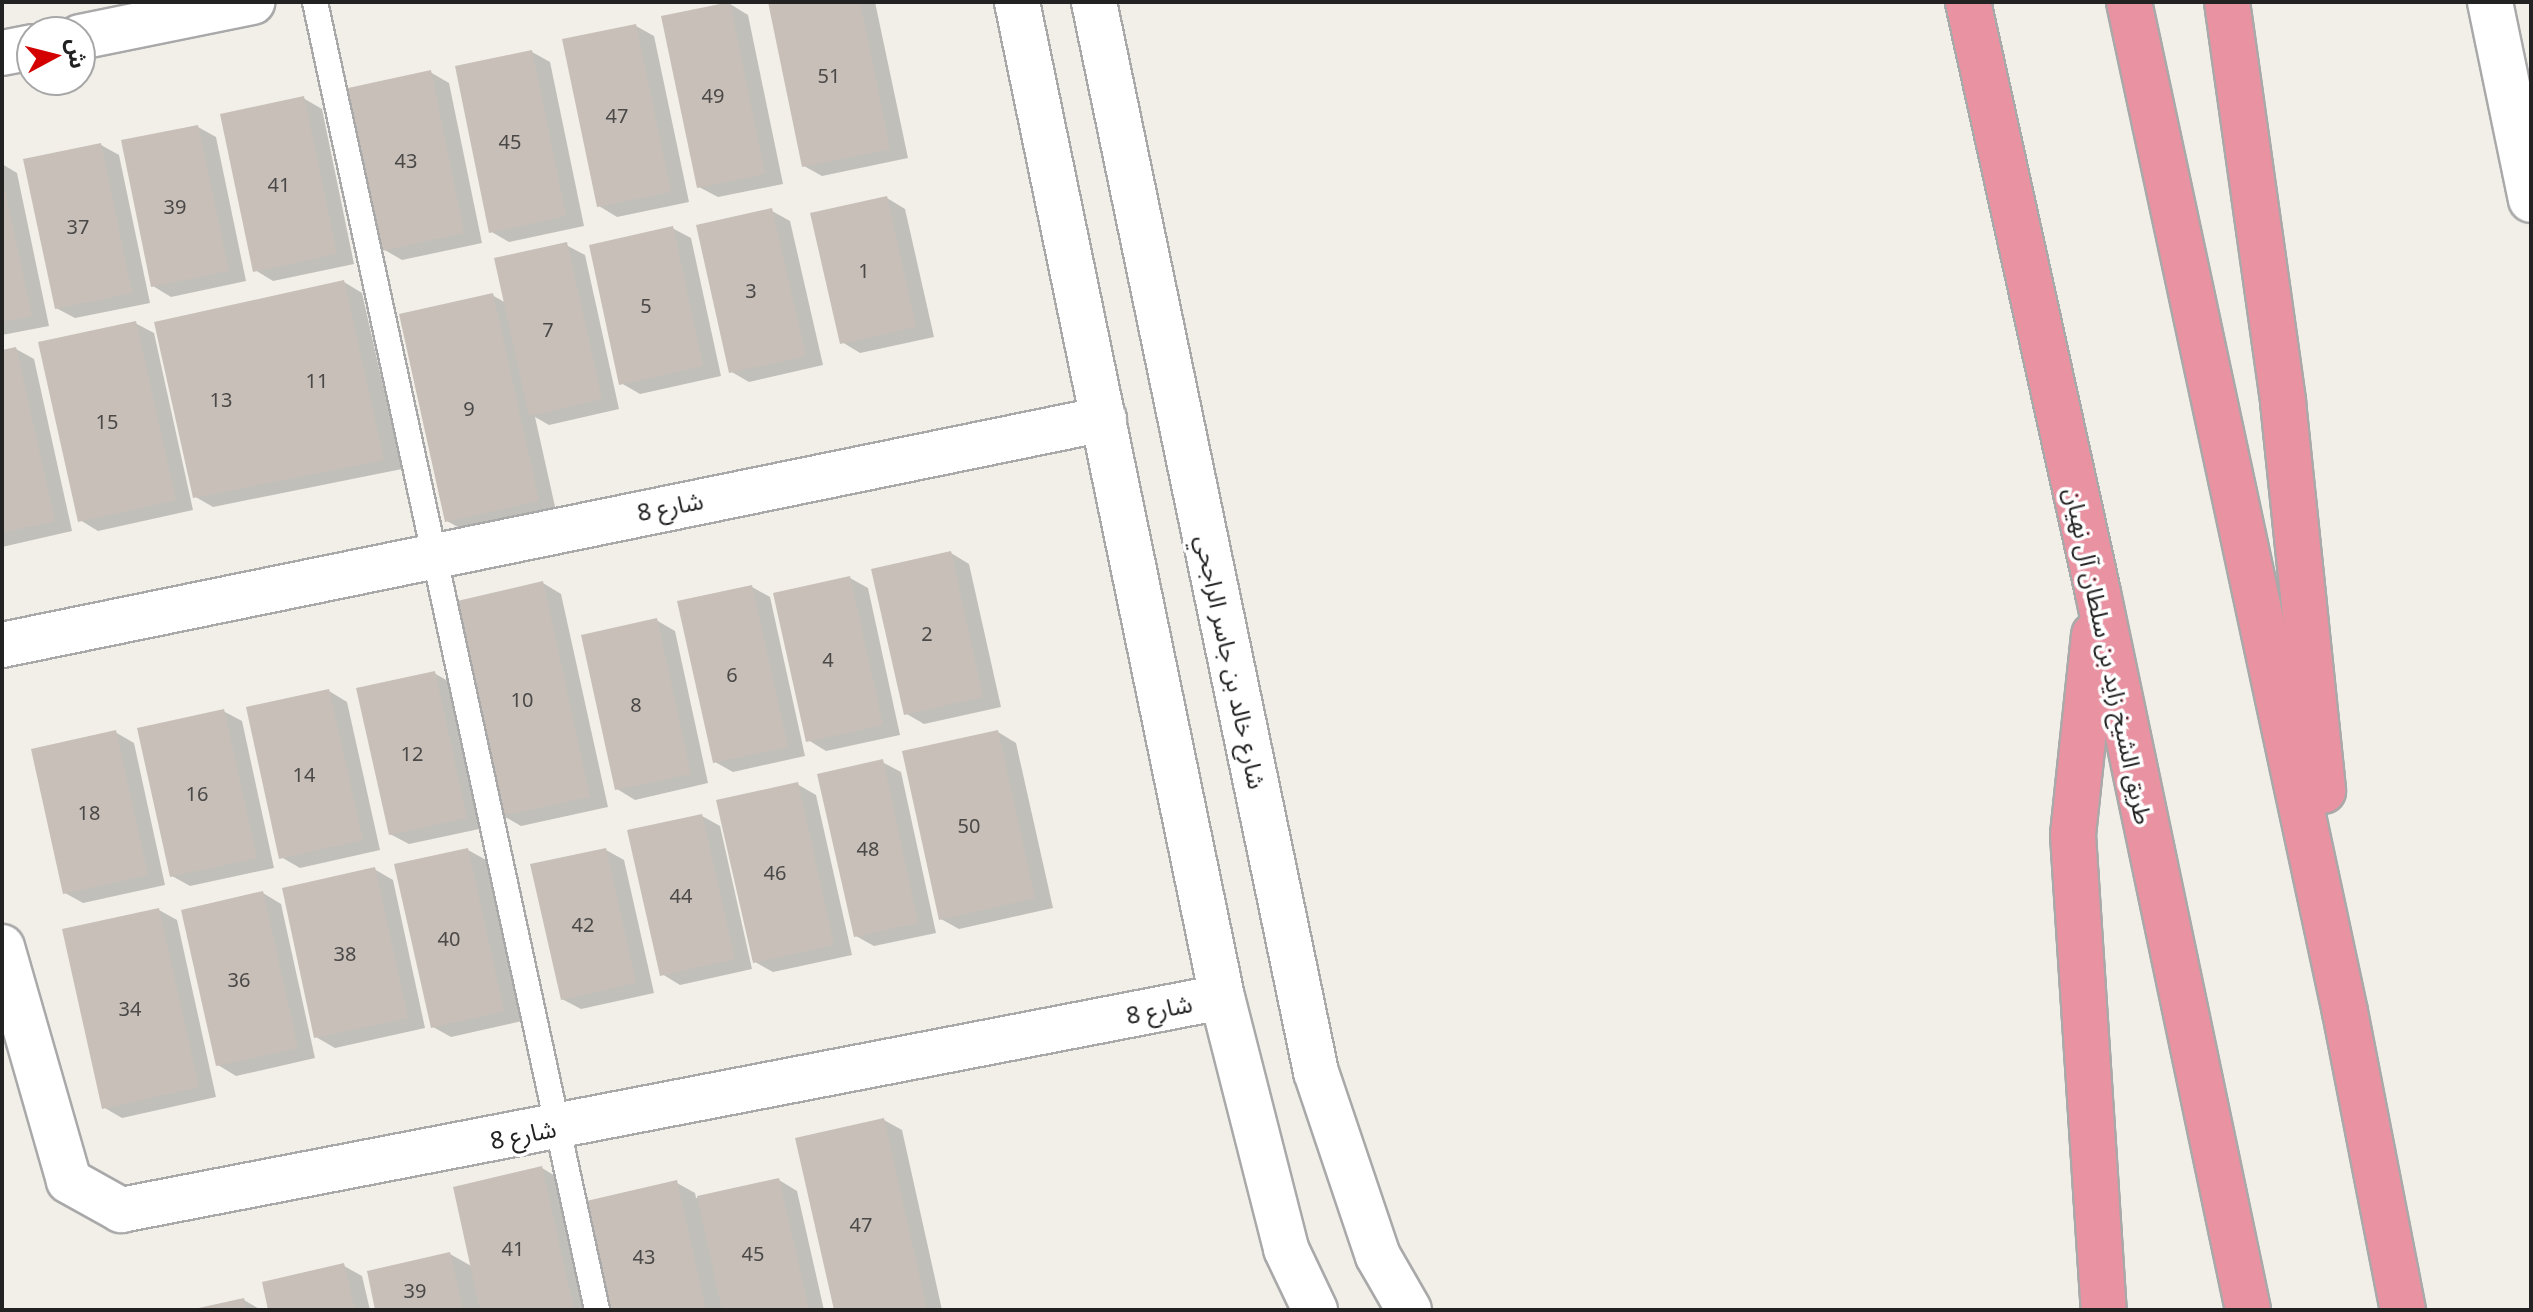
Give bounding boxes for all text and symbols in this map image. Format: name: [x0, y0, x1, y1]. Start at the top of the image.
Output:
north arrow: [16, 16, 96, 96]
text: ش: [61, 37, 95, 70]
house number: 51: [818, 63, 840, 87]
house number: 49: [702, 83, 724, 107]
house number: 47: [606, 103, 628, 127]
house number: 45: [499, 129, 521, 153]
house number: 43: [395, 148, 417, 172]
house number: 41: [268, 172, 290, 196]
house number: 39: [164, 194, 186, 218]
house number: 37: [67, 214, 89, 238]
house number: 1: [858, 258, 870, 282]
house number: 3: [745, 278, 757, 302]
house number: 5: [640, 293, 652, 317]
house number: 7: [542, 317, 554, 341]
house number: 11: [306, 368, 328, 392]
house number: 13: [210, 387, 232, 411]
house number: 9: [463, 396, 475, 420]
house number: 15: [96, 409, 118, 433]
street label: شارع 8: [634, 485, 706, 527]
street label: طريق الشيخ زايد بن سلطان آل نهيان: [2059, 485, 2159, 827]
street label: شارع خالد بن جاسر الراجحي: [1190, 532, 1272, 792]
house number: 2: [921, 621, 933, 645]
house number: 4: [822, 647, 834, 671]
house number: 6: [726, 662, 738, 686]
house number: 10: [511, 687, 533, 711]
house number: 8: [630, 692, 642, 716]
house number: 12: [401, 741, 423, 765]
house number: 14: [293, 762, 315, 786]
house number: 16: [186, 781, 208, 805]
house number: 18: [78, 800, 100, 824]
house number: 50: [958, 813, 980, 837]
house number: 48: [857, 836, 879, 860]
house number: 46: [764, 860, 786, 884]
house number: 44: [670, 883, 692, 907]
house number: 42: [572, 912, 594, 936]
house number: 40: [438, 926, 460, 950]
house number: 38: [334, 941, 356, 965]
house number: 36: [228, 967, 250, 991]
street label: شارع 8: [1123, 988, 1195, 1030]
house number: 34: [119, 996, 141, 1020]
street label: شارع 8: [487, 1113, 559, 1155]
house number: 47: [850, 1212, 872, 1236]
house number: 41: [502, 1236, 524, 1260]
house number: 45: [742, 1241, 764, 1265]
house number: 43: [633, 1244, 655, 1268]
house number: 39: [404, 1278, 426, 1302]

